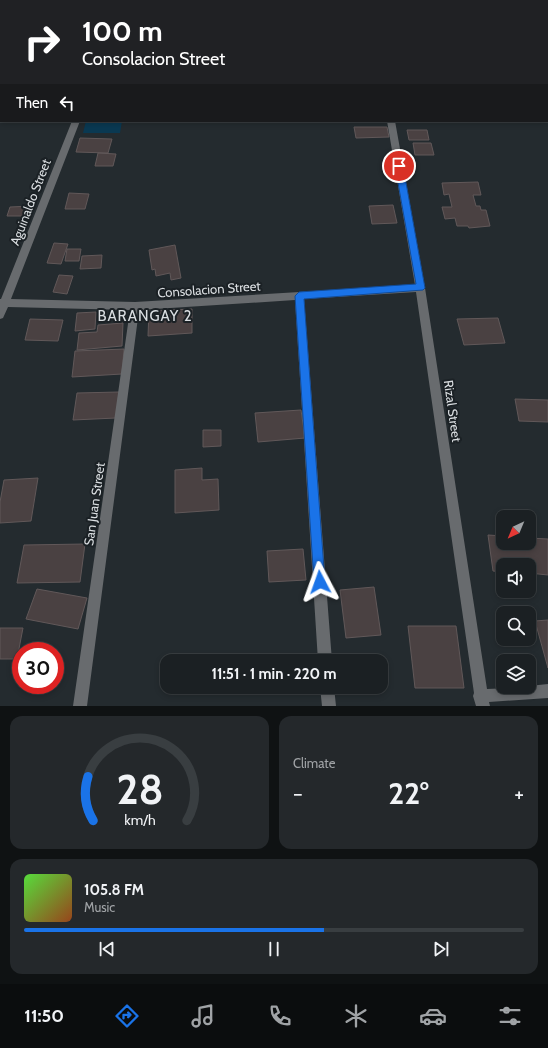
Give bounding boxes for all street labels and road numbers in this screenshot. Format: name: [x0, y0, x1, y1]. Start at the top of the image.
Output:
street label: Aguinaldo Street: [6, 156, 54, 247]
street label: Consolacion Street: [157, 277, 262, 301]
street label: Rizal Street: [441, 379, 465, 444]
street label: San Juan Street: [80, 461, 108, 547]

